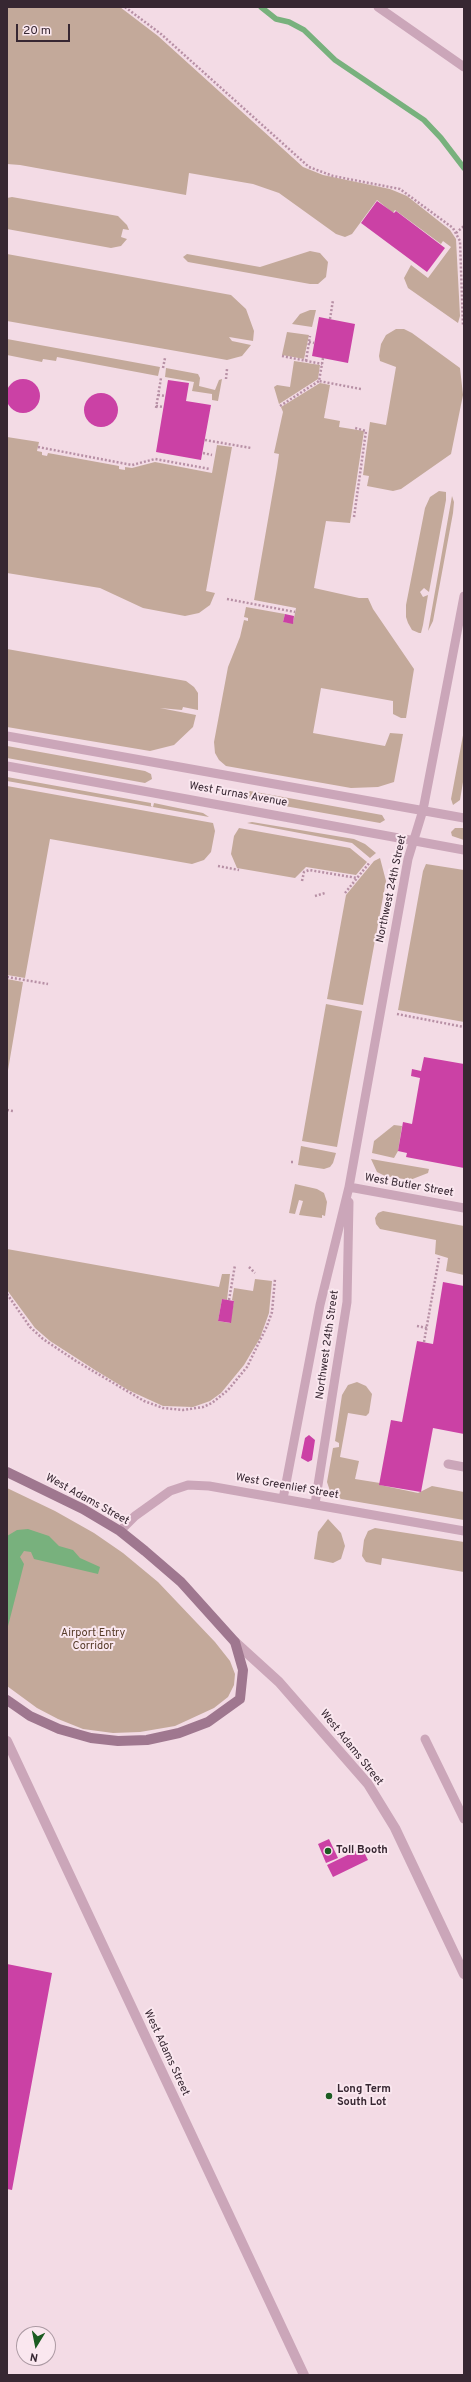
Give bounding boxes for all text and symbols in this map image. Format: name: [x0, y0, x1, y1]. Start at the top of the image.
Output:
scale bar: [18, 16, 72, 42]
text: 20 m: [23, 23, 51, 39]
street label: West Furnas Avenue: [188, 780, 288, 810]
street label: Northwest 24th Street: [374, 834, 410, 944]
street label: West Butler Street: [364, 1172, 454, 1200]
street label: Northwest 24th Street: [314, 1290, 342, 1400]
street label: West Greenlief Street: [234, 1471, 340, 1503]
street label: West Adams Street: [43, 1472, 131, 1528]
park label: Airport Entry Corridor: [61, 1627, 125, 1653]
street label: West Adams Street: [316, 1708, 386, 1788]
place label: Toll Booth: [336, 1844, 388, 1858]
marker: Toll Booth: [323, 1846, 333, 1856]
street label: West Adams Street: [140, 2008, 192, 2098]
place label: Long Term South Lot: [337, 2083, 391, 2109]
marker: Long Term South Lot: [324, 2091, 334, 2101]
north arrow: [16, 2326, 56, 2366]
text: N: [29, 2349, 39, 2364]

